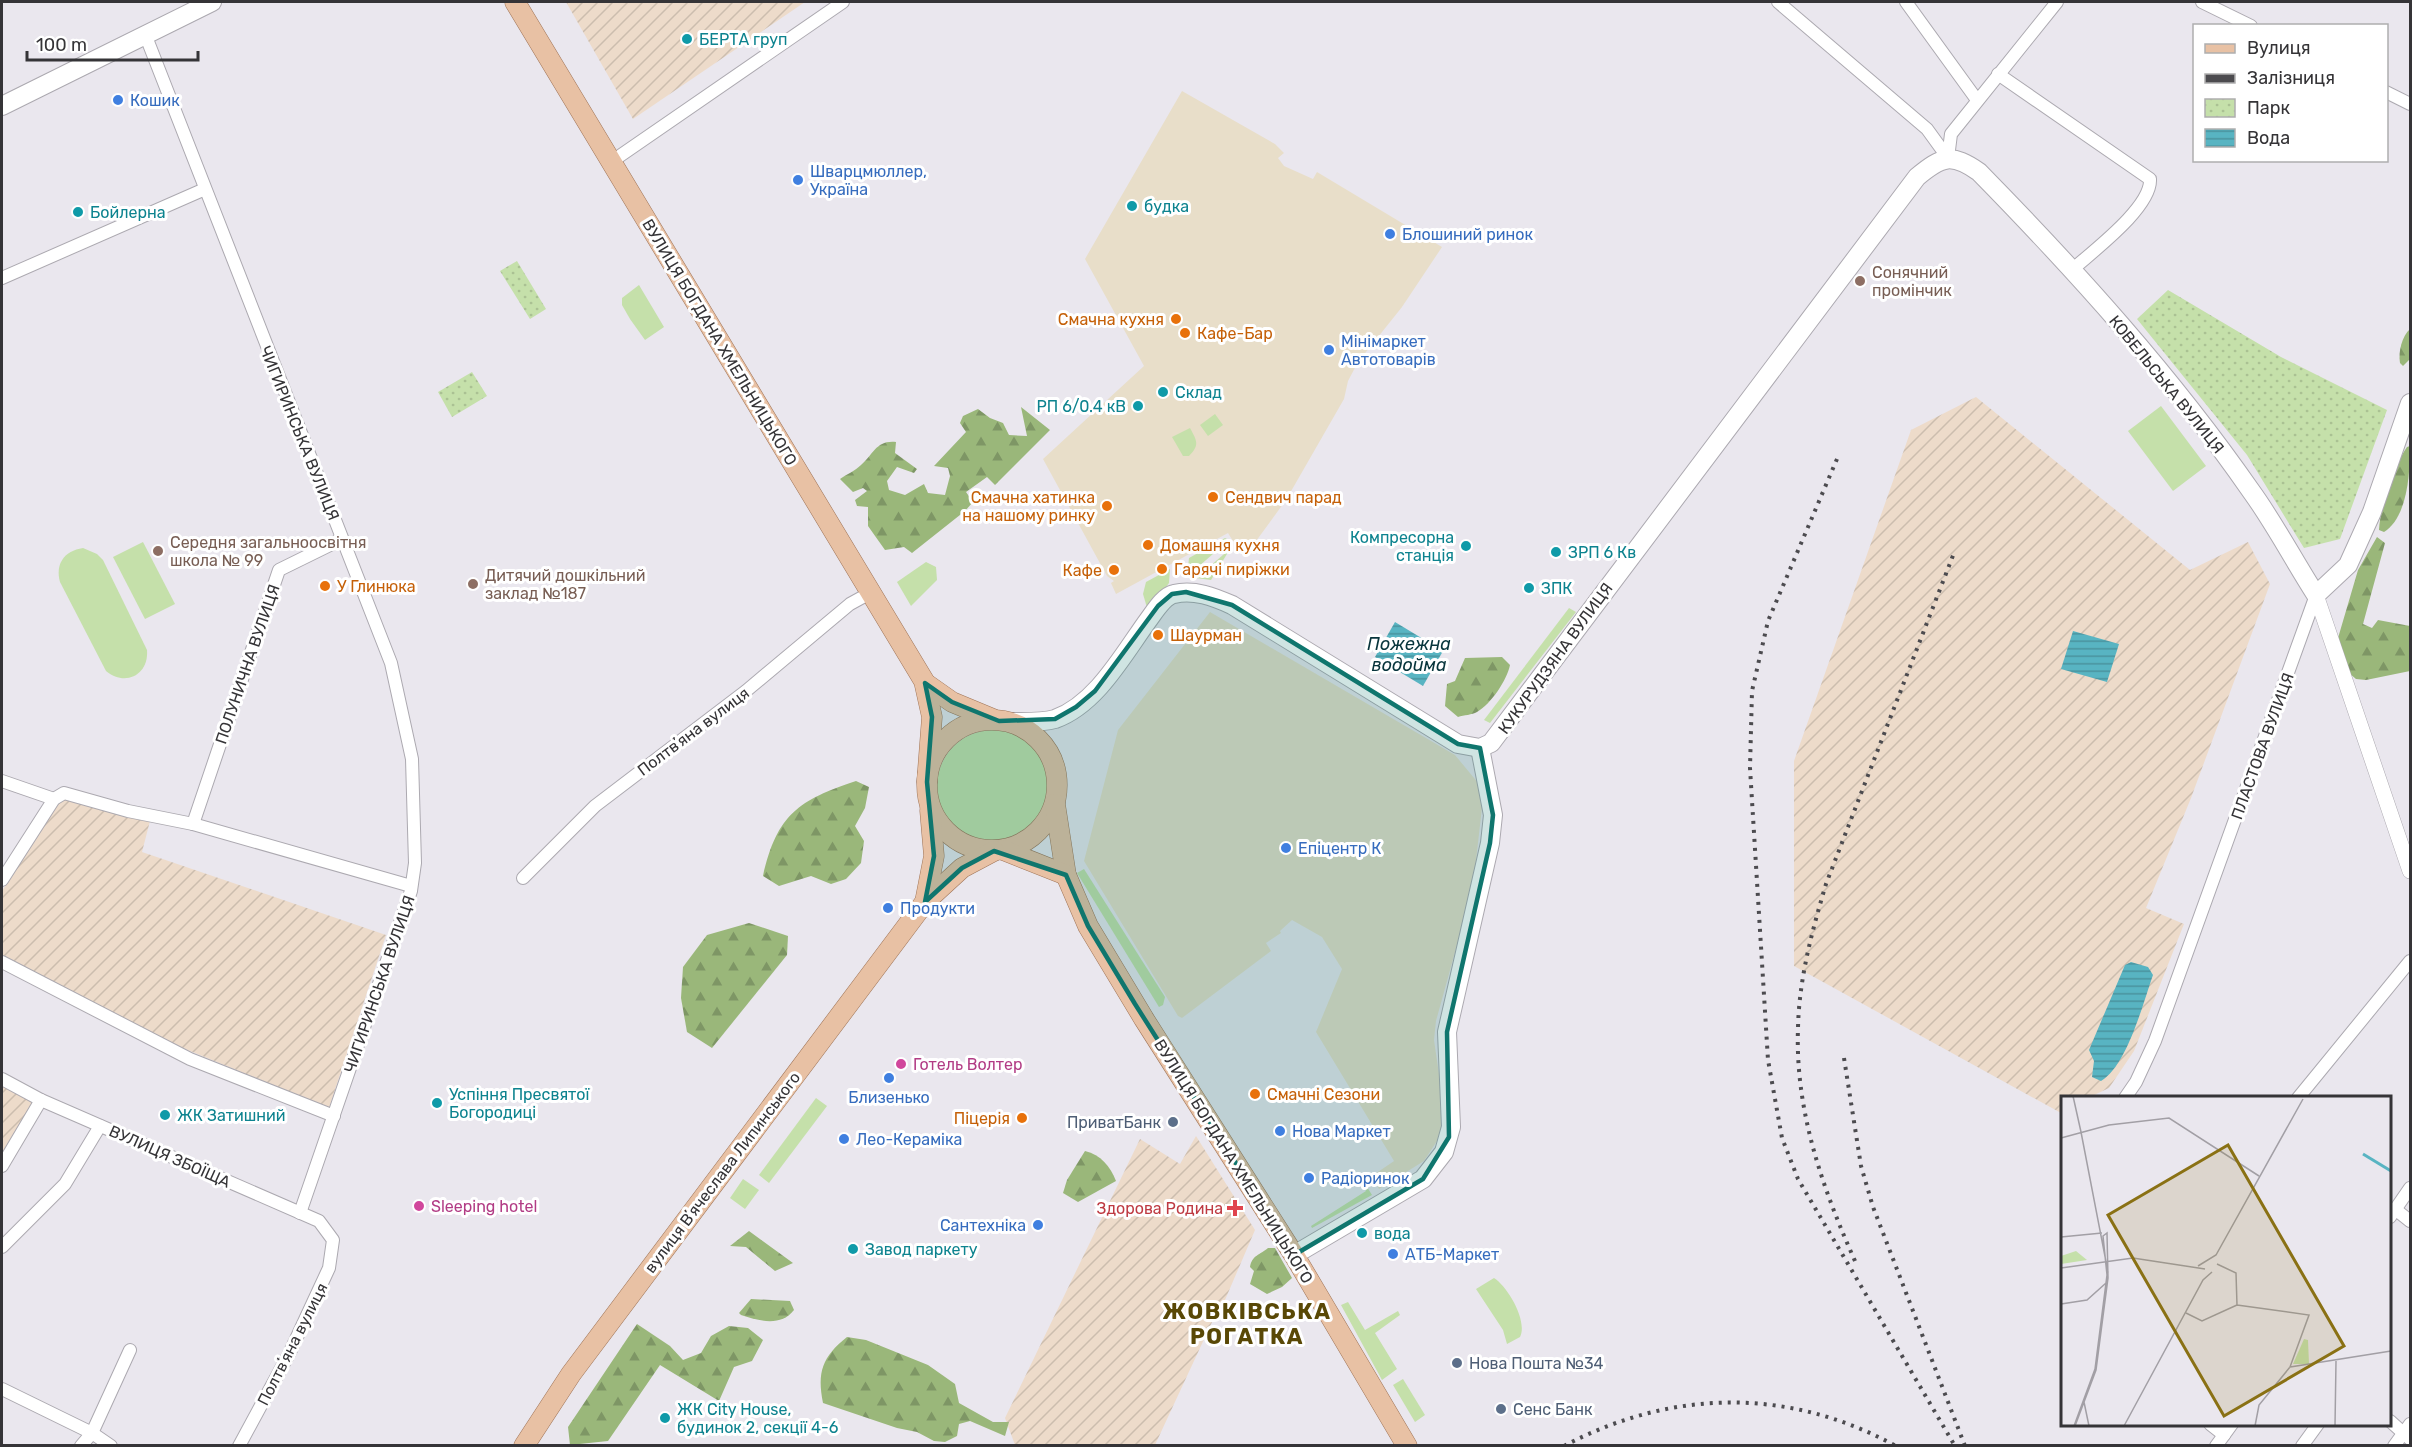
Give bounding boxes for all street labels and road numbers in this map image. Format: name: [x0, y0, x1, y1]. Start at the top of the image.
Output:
street label: ВУЛИЦЯ БОГДАНА ХМЕЛЬНИЦЬКОГО: [638, 216, 801, 469]
street label: КОВЕЛЬСЬКА ВУЛИЦЯ: [2105, 311, 2228, 457]
street label: ЧИГИРИНСЬКА ВУЛИЦЯ: [256, 343, 343, 523]
street label: КУКУРУДЗЯНА ВУЛИЦЯ: [1494, 579, 1617, 737]
street label: ПОЛУНИЧНА ВУЛИЦЯ: [211, 582, 284, 747]
street label: ПЛАСТОВА ВУЛИЦЯ: [2227, 670, 2298, 822]
street label: Полтвʼяна вулиця: [634, 683, 753, 780]
street label: ЧИГИРИНСЬКА ВУЛИЦЯ: [340, 893, 419, 1075]
street label: ВУЛИЦЯ БОГДАНА ХМЕЛЬНИЦЬКОГО: [1150, 1036, 1317, 1287]
street label: вулиця Вʼячеслава Липинського: [641, 1068, 804, 1277]
street label: ВУЛИЦЯ ЗБОЇЩА: [106, 1121, 234, 1192]
street label: Полтвʼяна вулиця: [253, 1280, 332, 1409]

